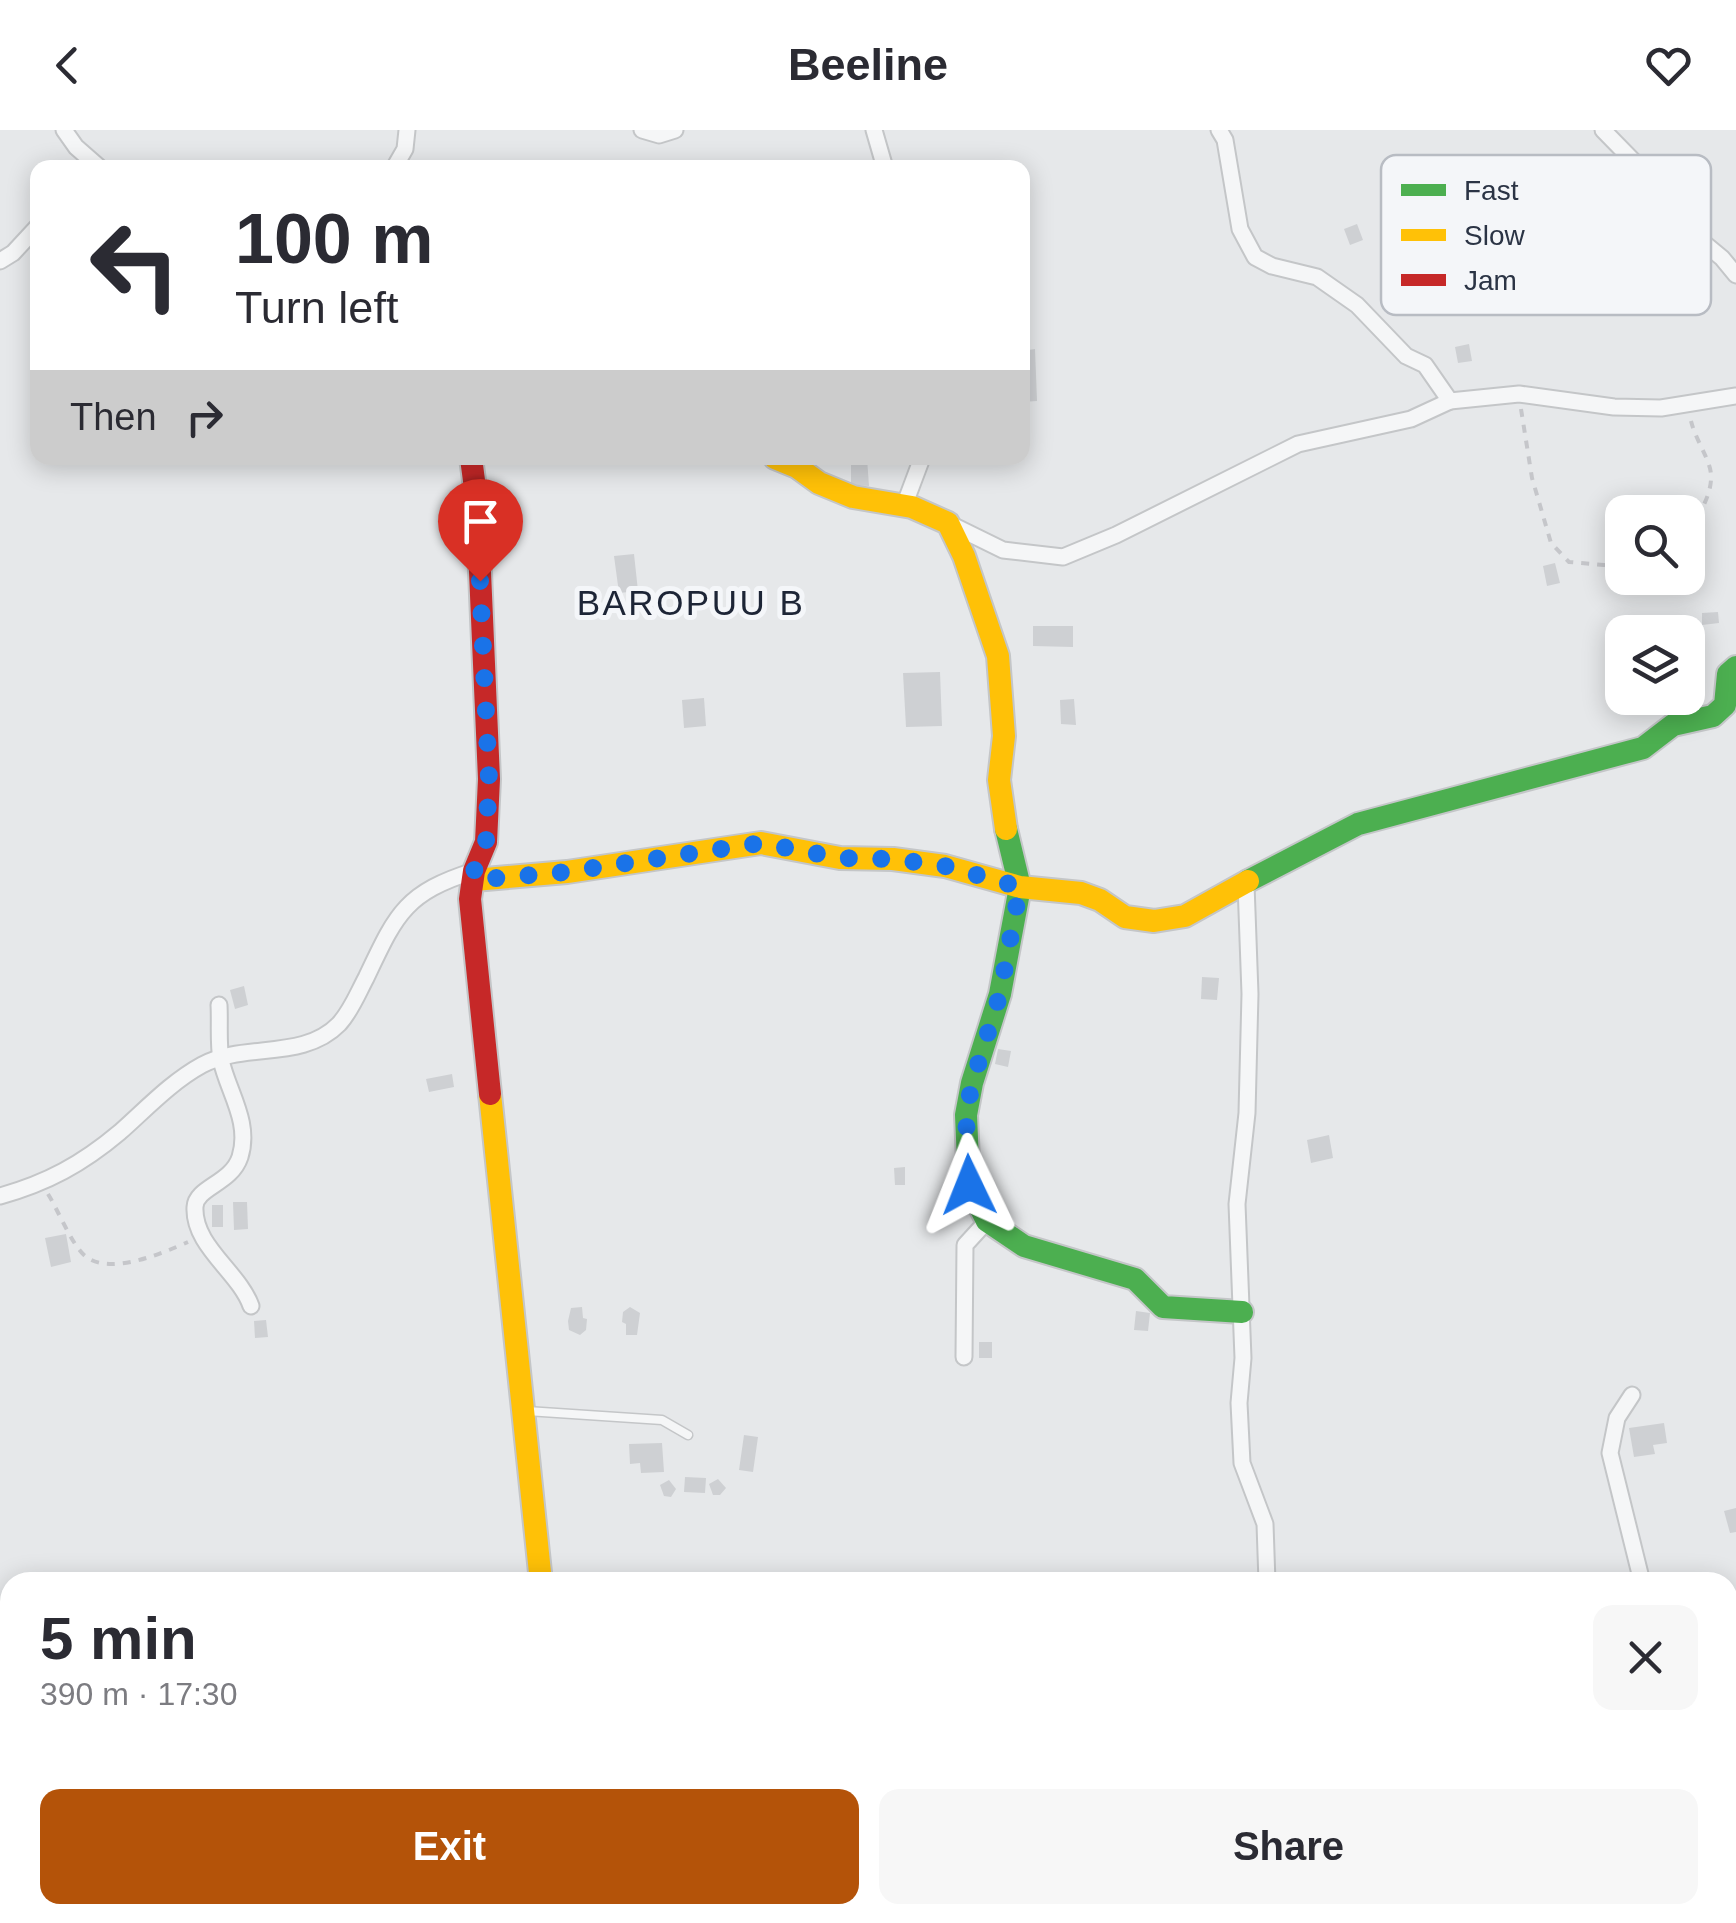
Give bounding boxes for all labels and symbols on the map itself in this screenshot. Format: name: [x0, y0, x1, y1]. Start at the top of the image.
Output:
legend: [1381, 155, 1711, 315]
text: Fast: [1464, 175, 1519, 206]
text: Slow: [1464, 220, 1525, 251]
text: Jam: [1464, 265, 1517, 296]
pin: [438, 479, 523, 582]
district label: BAROPUU B: [577, 583, 805, 622]
position arrow: [917, 1133, 1021, 1237]

